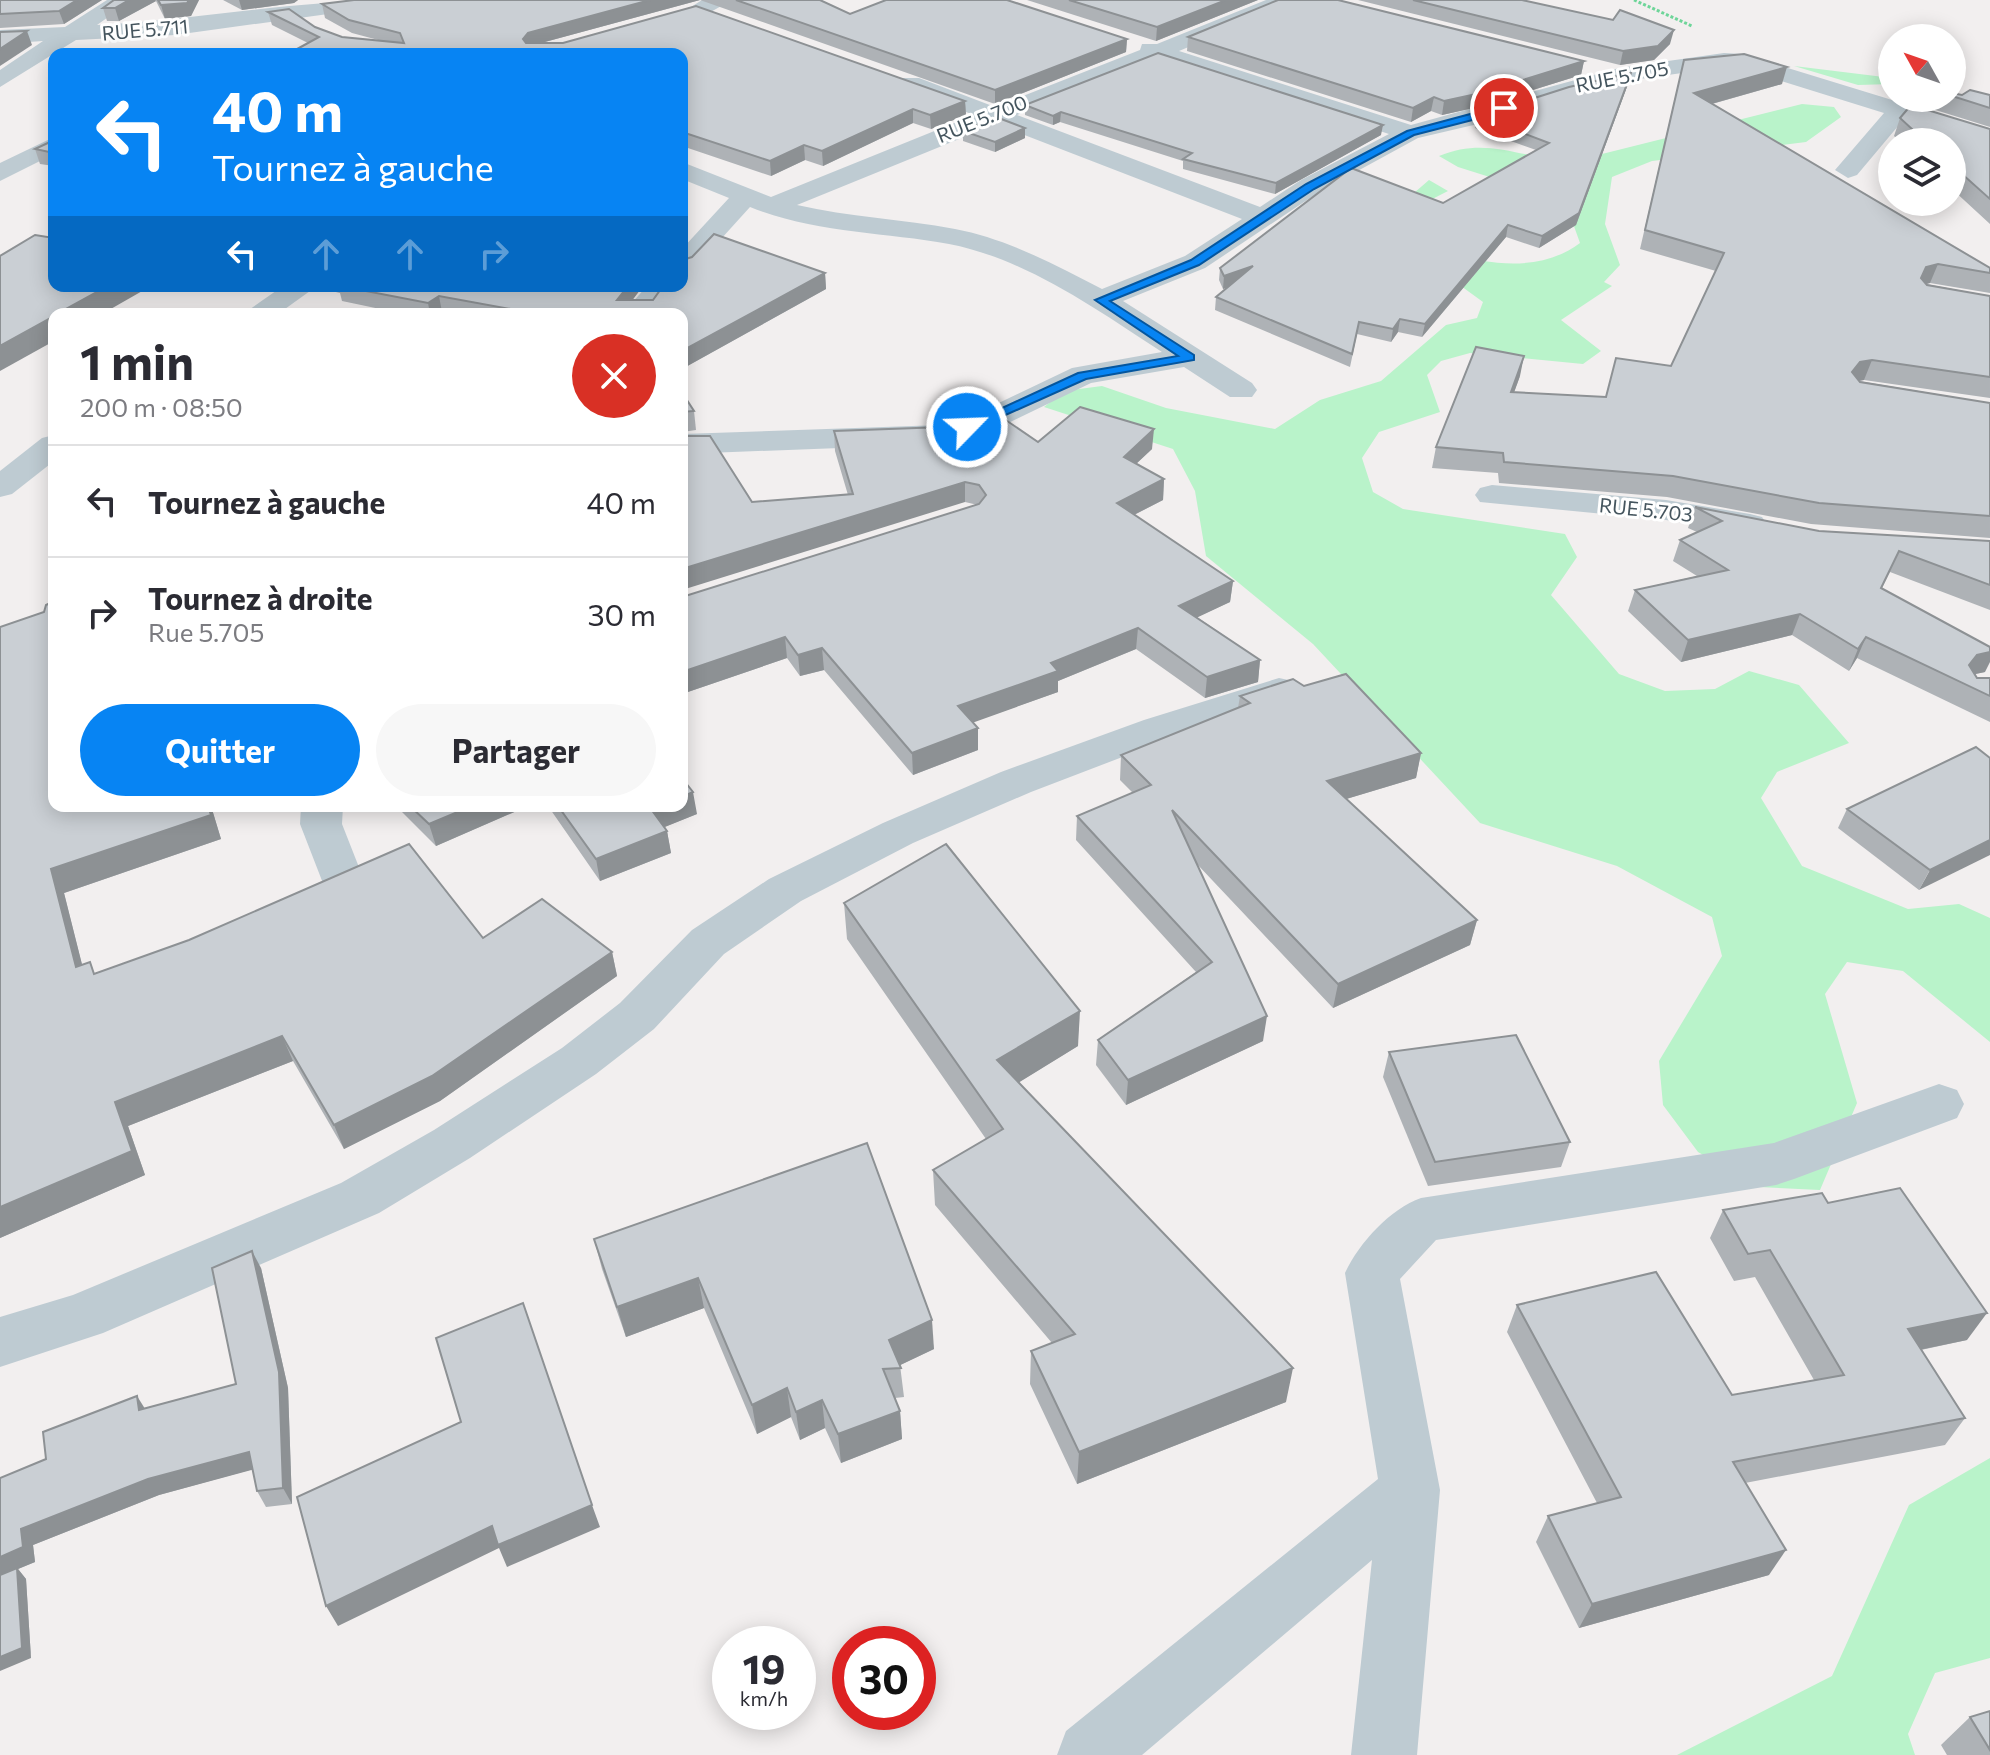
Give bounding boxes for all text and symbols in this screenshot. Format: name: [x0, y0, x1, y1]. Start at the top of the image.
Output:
street label: RUE 5.711: [101, 13, 189, 45]
north arrow: [1878, 24, 1966, 112]
map controls: [1878, 24, 1966, 216]
street label: RUE 5.705: [1573, 55, 1670, 97]
pin: [1470, 74, 1538, 142]
text: 40 m: [212, 75, 343, 144]
icon: left: [80, 80, 184, 184]
icon: arrive: [1482, 86, 1526, 130]
street label: RUE 5.700: [933, 89, 1030, 147]
button: layers: [1878, 128, 1966, 216]
text: Tournez à gauche: [212, 144, 494, 188]
icon: left: [220, 232, 264, 276]
icon: ahead: [304, 232, 348, 276]
icon: ahead: [388, 232, 432, 276]
icon: right: [472, 232, 516, 276]
text: 1 min: [80, 331, 194, 390]
button: close: [572, 334, 656, 418]
position arrow: [925, 385, 1009, 469]
text: 200 m · 08:50: [80, 391, 243, 422]
icon: left: [80, 479, 124, 523]
text: Tournez à gauche: [148, 483, 385, 520]
text: 40 m: [587, 483, 656, 520]
street label: RUE 5.703: [1598, 492, 1694, 526]
text: Tournez à droite: [148, 579, 372, 616]
icon: right: [80, 591, 124, 635]
text: 30 m: [587, 595, 656, 632]
text: Rue 5.705: [148, 616, 264, 647]
button: Quitter: [80, 704, 360, 796]
button: Partager: [376, 704, 656, 796]
speed limit sign: 30: [832, 1626, 936, 1730]
text: 19: [743, 1643, 785, 1692]
text: km/h: [740, 1686, 788, 1710]

